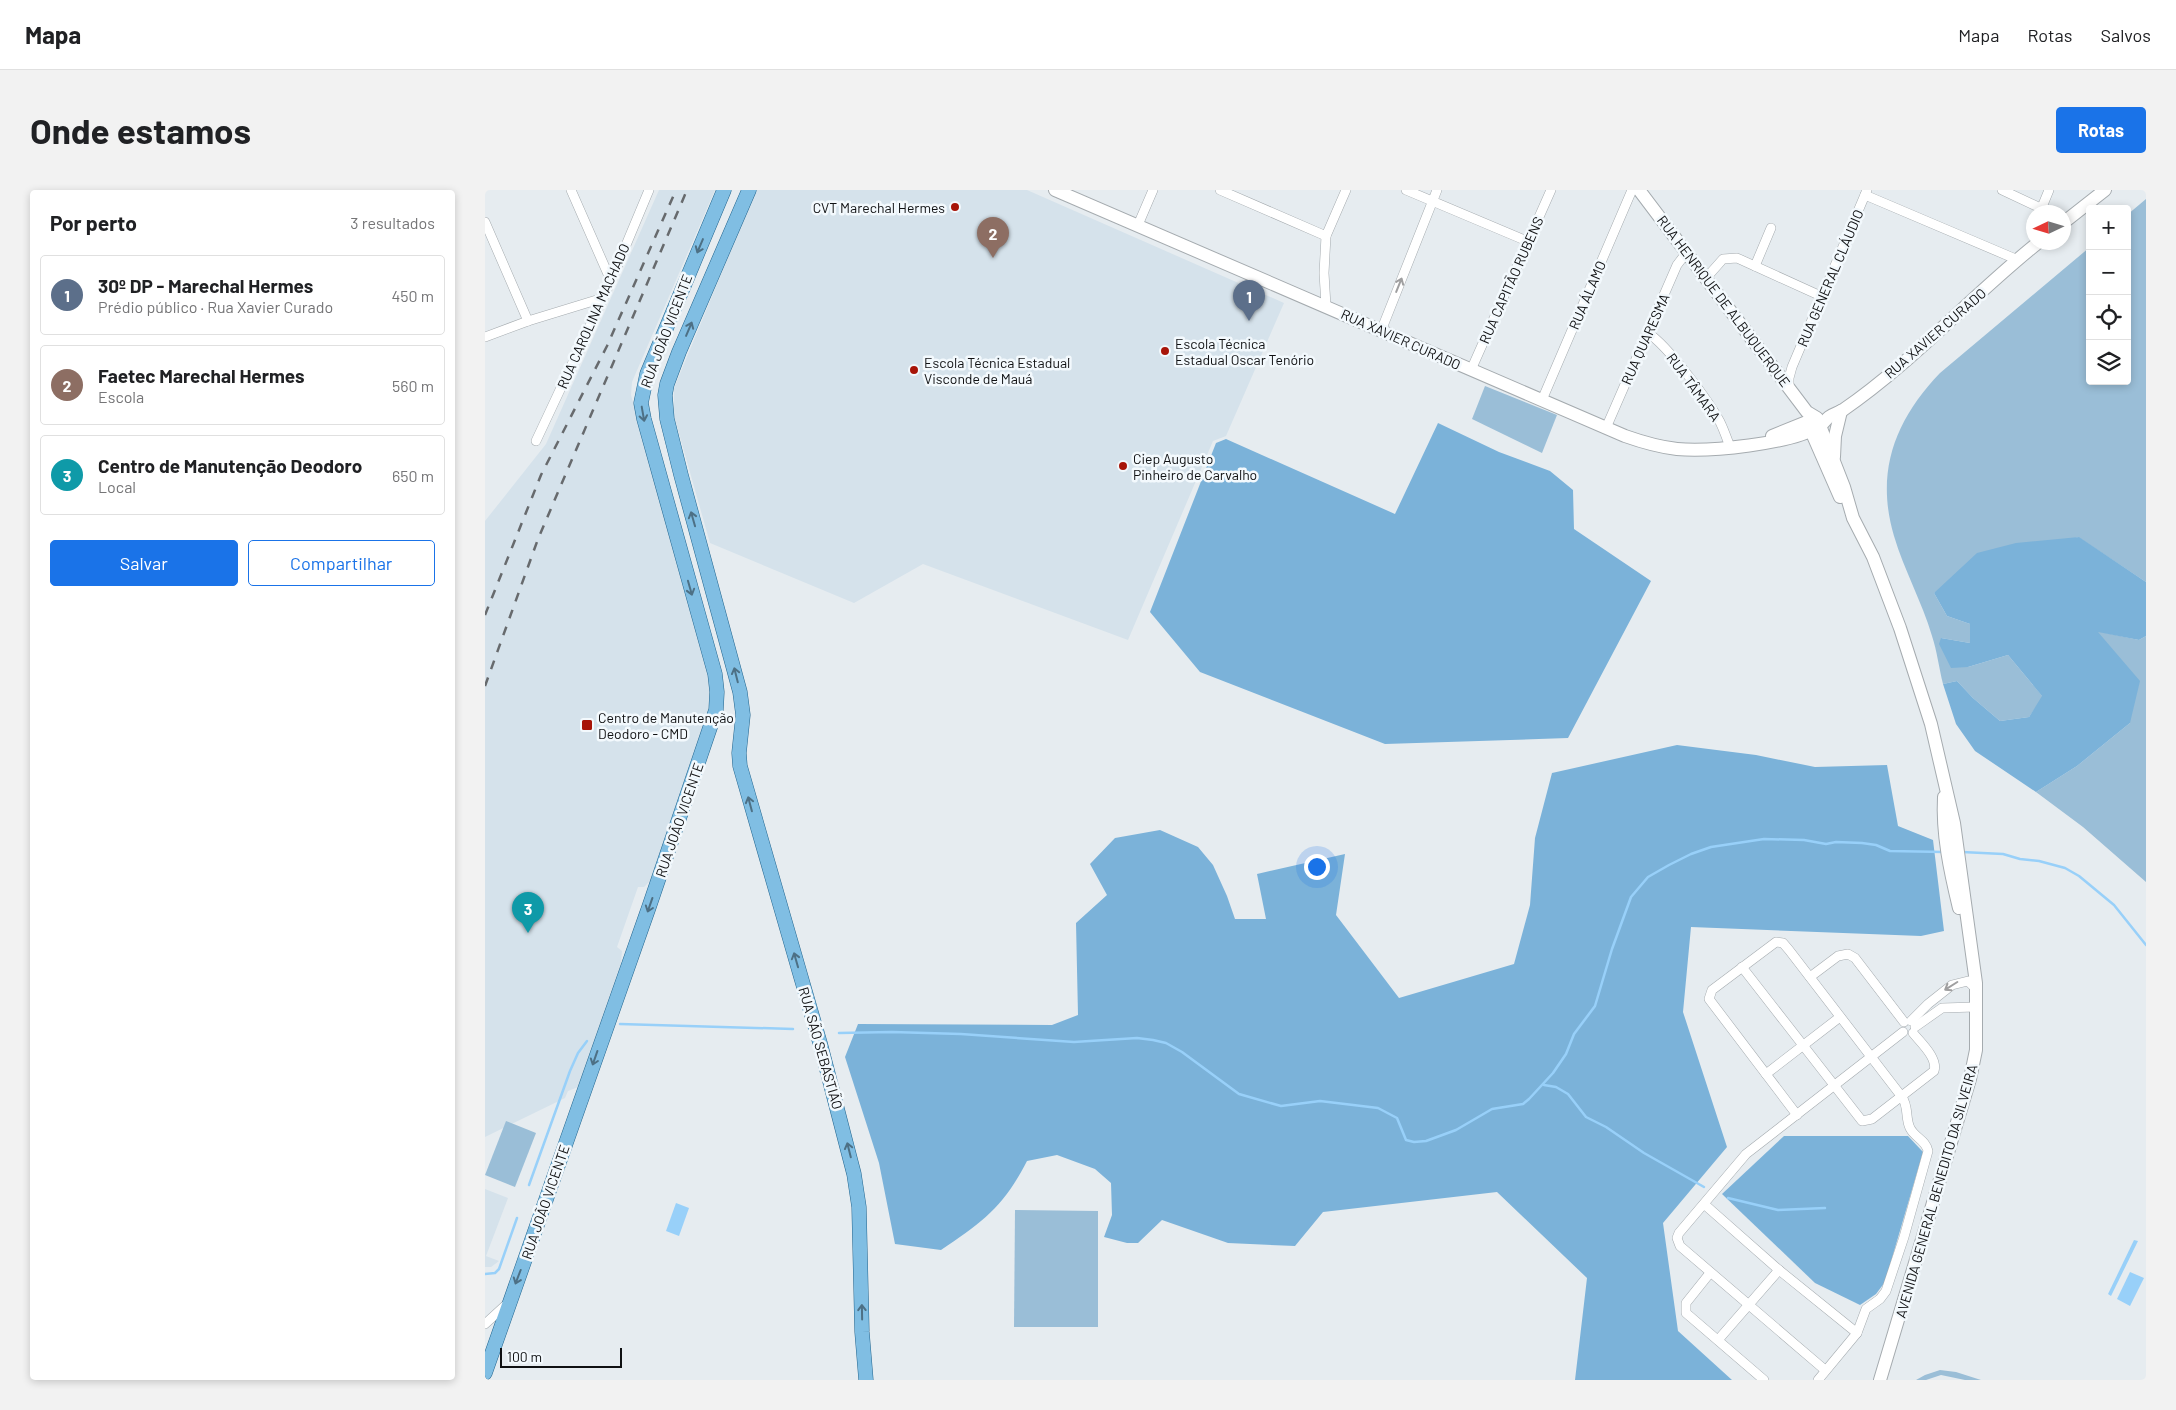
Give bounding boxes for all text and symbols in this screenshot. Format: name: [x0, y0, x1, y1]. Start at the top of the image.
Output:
text: Mapa: [25, 20, 81, 49]
text: Mapa: [1958, 24, 1999, 46]
text: Rotas: [2027, 24, 2072, 46]
text: Salvos: [2100, 24, 2151, 46]
button: Rotas: [2056, 107, 2146, 153]
text: Onde estamos: [30, 109, 251, 151]
place label: CVT Marechal Hermes: [813, 199, 945, 216]
marker: CVT Marechal Hermes: [949, 201, 961, 213]
north arrow: [2026, 205, 2071, 250]
map controls: [2086, 205, 2131, 385]
button: +: [2086, 205, 2131, 250]
street label: RUA GENERAL CLÁUDIO: [1793, 207, 1867, 349]
text: Por perto: [50, 210, 137, 235]
street label: RUA HENRIQUE DE ALBUQUERQUE: [1654, 212, 1794, 390]
text: 3 resultados: [350, 213, 435, 232]
street label: RUA CAPITÃO RUBENS: [1475, 214, 1547, 346]
pin: 2: [977, 217, 1009, 258]
one-way arrow: [695, 238, 705, 253]
street label: RUA CAROLINA MACHADO: [553, 241, 633, 391]
button: −: [2086, 250, 2131, 295]
street label: RUA ÁLAMO: [1565, 258, 1609, 332]
street label: RUA JOÃO VICENTE: [637, 272, 695, 390]
text: 30º DP - Marechal Hermes: [98, 274, 313, 297]
one-way arrow: [1395, 278, 1404, 294]
pin: 1: [1233, 280, 1265, 321]
street label: RUA XAVIER CURADO: [1881, 284, 1989, 382]
text: 1: [64, 286, 70, 305]
text: 450 m: [391, 286, 434, 305]
street label: RUA QUARESMA: [1617, 290, 1673, 387]
button: locate: [2086, 295, 2131, 340]
text: Prédio público · Rua Xavier Curado: [98, 297, 333, 316]
street label: RUA XAVIER CURADO: [1339, 305, 1463, 373]
one-way arrow: [684, 322, 694, 337]
place label: Escola Técnica Estadual Oscar Tenório: [1175, 335, 1314, 368]
button: layers: [2086, 340, 2131, 385]
marker: Escola Técnica Estadual Oscar Tenório: [1159, 345, 1171, 357]
street label: RUA TÂMARA: [1663, 349, 1725, 425]
place label: Escola Técnica Estadual Visconde de Mauá: [924, 354, 1070, 387]
text: Faetec Marechal Hermes: [98, 364, 305, 387]
marker: Escola Técnica Estadual Visconde de Mauá: [908, 364, 920, 376]
text: 2: [63, 376, 71, 395]
text: 560 m: [392, 376, 434, 395]
text: Escola: [98, 387, 144, 406]
one-way arrow: [639, 406, 649, 422]
place label: Ciep Augusto Pinheiro de Carvalho: [1133, 450, 1257, 483]
text: Centro de Manutenção Deodoro: [98, 454, 362, 477]
marker: Ciep Augusto Pinheiro de Carvalho: [1117, 460, 1129, 472]
text: 3: [63, 466, 71, 485]
text: 650 m: [392, 466, 434, 485]
text: Local: [98, 477, 136, 496]
one-way arrow: [688, 511, 697, 527]
button: Salvar: [50, 540, 238, 586]
button: Compartilhar: [248, 540, 435, 586]
one-way arrow: [686, 580, 696, 596]
one-way arrow: [731, 668, 740, 684]
place label: Centro de Manutenção Deodoro - CMD: [598, 709, 734, 742]
marker: Centro de Manutenção Deodoro - CMD: [580, 718, 594, 732]
street label: RUA JOÃO VICENTE: [651, 761, 707, 879]
one-way arrow: [745, 796, 755, 812]
your location: [1304, 854, 1330, 880]
pin: 3: [512, 892, 544, 933]
one-way arrow: [645, 897, 654, 912]
one-way arrow: [790, 952, 800, 968]
one-way arrow: [1945, 982, 1959, 992]
street label: RUA SÃO SEBASTIÃO: [795, 985, 847, 1111]
one-way arrow: [590, 1050, 599, 1065]
street label: AVENIDA GENERAL BENEDITO DA SILVEIRA: [1892, 1062, 1981, 1320]
street label: RUA JOÃO VICENTE: [517, 1143, 573, 1261]
one-way arrow: [844, 1143, 853, 1159]
one-way arrow: [513, 1269, 522, 1284]
one-way arrow: [857, 1304, 867, 1320]
scale bar: [500, 1345, 623, 1368]
text: 100 m: [507, 1348, 542, 1365]

